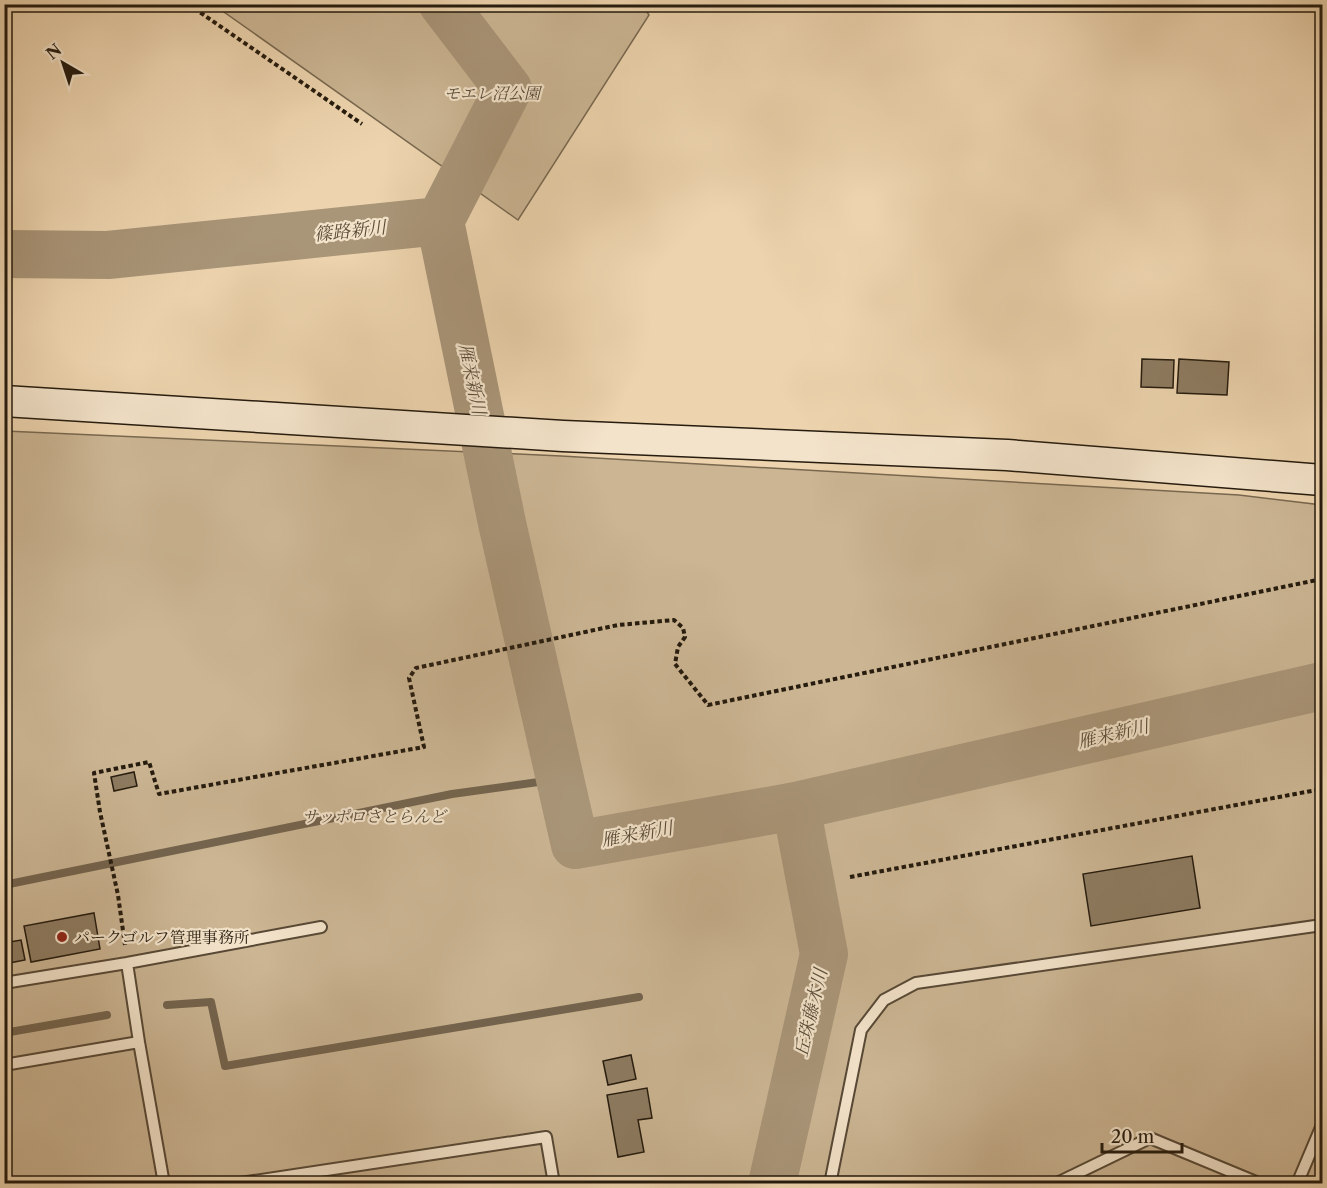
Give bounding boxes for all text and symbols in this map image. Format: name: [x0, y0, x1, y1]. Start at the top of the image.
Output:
north arrow: [33, 33, 93, 93]
text: N: [42, 39, 65, 63]
park label: モエレ沼公園: [444, 83, 543, 103]
water label: 篠路新川: [313, 216, 389, 246]
water label: 雁来新川: [454, 341, 491, 418]
water label: 雁来新川: [1075, 715, 1153, 753]
park label: サッポロさとらんど: [302, 806, 448, 826]
water label: 雁来新川: [600, 817, 676, 851]
place label: パークゴルフ管理事務所: [74, 927, 250, 947]
marker: パークゴルフ管理事務所: [55, 930, 69, 944]
water label: 丘珠藤木川: [790, 965, 832, 1059]
scale bar: [1102, 1116, 1182, 1154]
text: 20 m: [1111, 1126, 1155, 1148]

